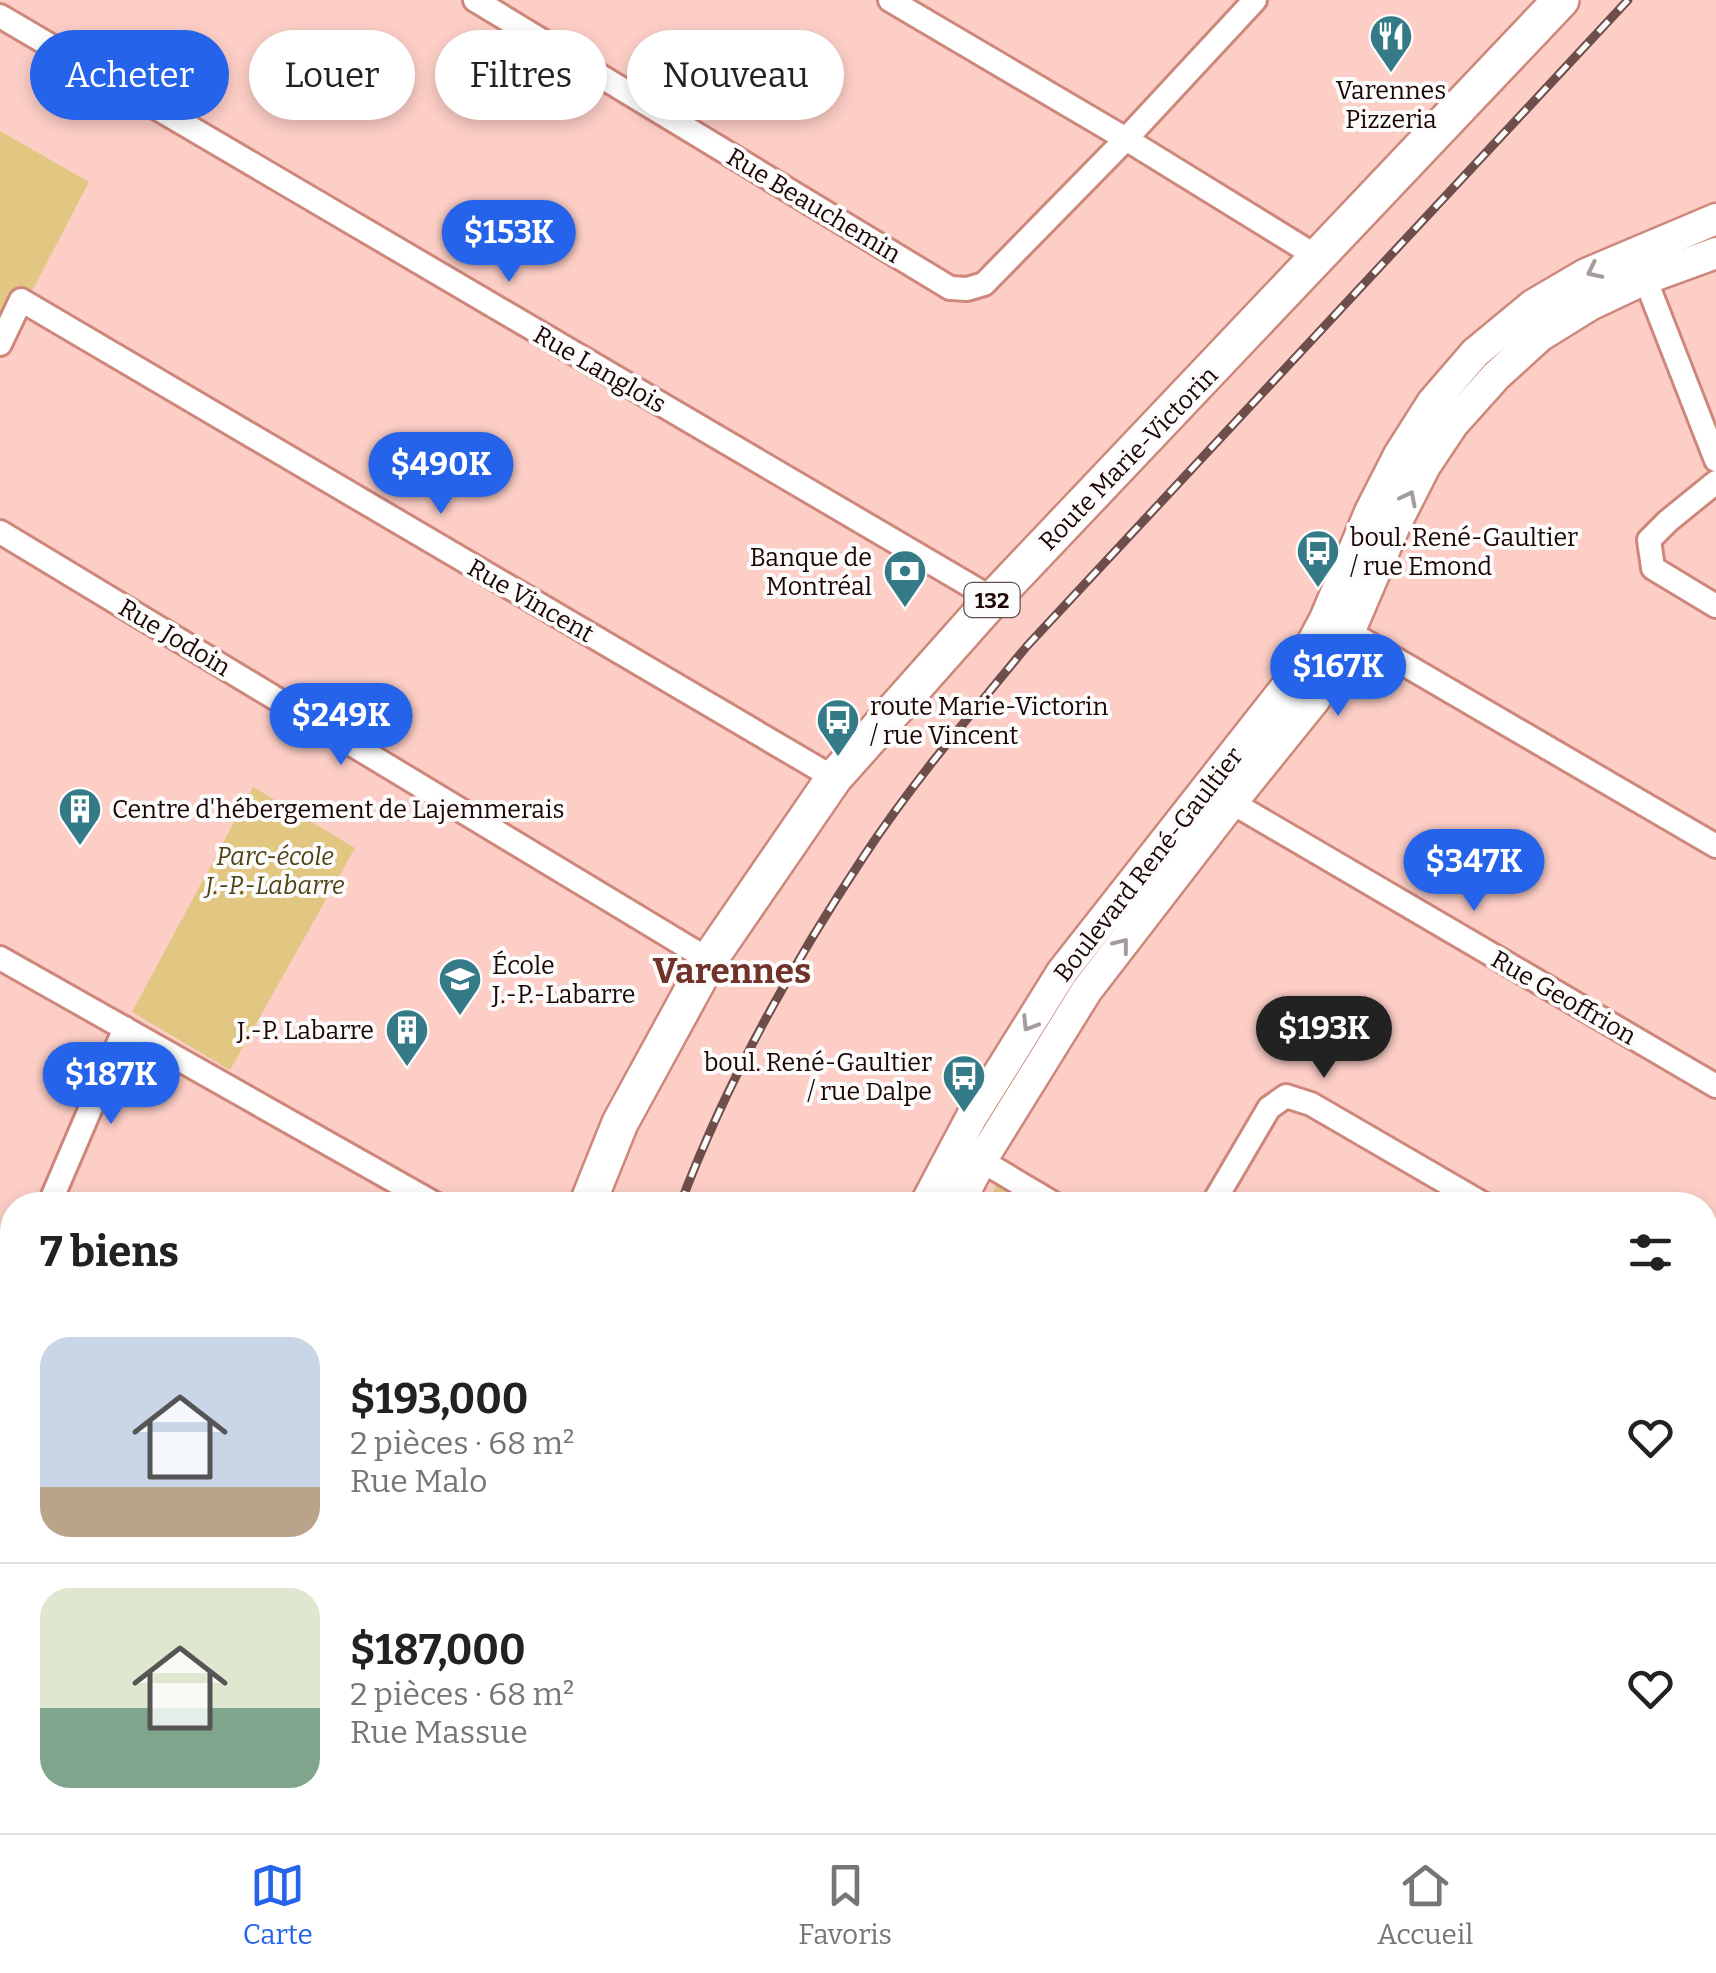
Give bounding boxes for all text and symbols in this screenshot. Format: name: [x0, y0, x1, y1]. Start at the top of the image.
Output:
restaurant icon: Varennes Pizzeria: [1368, 13, 1414, 74]
chip: Acheter: [30, 30, 229, 120]
chip: Louer: [249, 30, 415, 120]
chip: Filtres: [435, 30, 607, 120]
chip: Nouveau: [627, 30, 844, 120]
place label: Varennes Pizzeria: [1336, 76, 1446, 135]
street label: Rue Beauchemin: [721, 142, 906, 270]
pin: $153K: [439, 200, 579, 285]
text: $153K: [464, 213, 554, 251]
one-way arrow: [1586, 258, 1604, 278]
street label: Rue Langlois: [528, 320, 671, 420]
street label: Route Marie-Victorin: [1033, 360, 1224, 557]
pin: $490K: [371, 432, 511, 517]
text: $490K: [390, 445, 492, 483]
one-way arrow: [1397, 491, 1416, 509]
place label: boul. René-Gaultier / rue Emond: [1350, 523, 1578, 582]
bus stop icon: boul. René-Gaultier / rue Emond: [1295, 528, 1341, 589]
place label: Banque de Montréal: [750, 543, 872, 602]
bank icon: Banque de Montréal: [882, 548, 928, 609]
street label: Rue Vincent: [462, 553, 599, 649]
road number: 132: [964, 583, 1020, 617]
street label: Rue Jodoin: [113, 593, 236, 683]
pin: $167K: [1268, 634, 1408, 719]
text: $167K: [1292, 647, 1384, 685]
pin: $249K: [271, 683, 411, 768]
place label: route Marie-Victorin / rue Vincent: [870, 692, 1108, 751]
text: $249K: [292, 696, 390, 734]
bus stop icon: route Marie-Victorin / rue Vincent: [815, 697, 861, 758]
street label: Boulevard René-Gaultier: [1048, 742, 1250, 988]
building icon: Centre d'hébergement de Lajemmerais: [57, 786, 103, 847]
place label: Centre d'hébergement de Lajemmerais: [112, 795, 564, 825]
pin: $347K: [1404, 829, 1544, 914]
park label: Parc-école J.-P.-Labarre: [203, 842, 345, 901]
text: $347K: [1425, 842, 1523, 880]
one-way arrow: [1110, 938, 1127, 956]
street label: Rue Geoffrion: [1486, 944, 1641, 1052]
place label: École J.-P.-Labarre: [491, 950, 635, 1010]
district label: Varennes: [653, 950, 811, 992]
school or university icon: École J.-P.-Labarre: [437, 956, 483, 1017]
pin: $193K: [1254, 996, 1394, 1081]
building icon: J.-P. Labarre: [384, 1007, 430, 1068]
text: $193K: [1278, 1009, 1370, 1047]
one-way arrow: [1023, 1013, 1042, 1031]
place label: J.-P. Labarre: [236, 1016, 374, 1046]
pin: $187K: [41, 1042, 181, 1127]
place label: boul. René-Gaultier / rue Dalpe: [704, 1048, 932, 1107]
bus stop icon: boul. René-Gaultier / rue Dalpe: [941, 1053, 987, 1114]
text: $187K: [65, 1055, 157, 1093]
icon: filters: [1623, 1225, 1678, 1280]
text: 7 biens: [40, 1227, 179, 1277]
text: $193,000: [350, 1374, 529, 1424]
icon: home: [120, 1377, 240, 1497]
icon: heart: [1623, 1410, 1678, 1465]
text: 2 pièces · 68 m²: [350, 1424, 574, 1462]
text: Rue Malo: [350, 1462, 487, 1500]
text: $187,000: [350, 1625, 526, 1675]
icon: home: [120, 1628, 240, 1748]
icon: heart: [1623, 1661, 1678, 1716]
text: 2 pièces · 68 m²: [350, 1675, 574, 1713]
text: Rue Massue: [350, 1713, 528, 1751]
tab: Carte: [243, 1858, 313, 1951]
tab: Favoris: [798, 1858, 892, 1951]
tab: Accueil: [1377, 1858, 1473, 1951]

